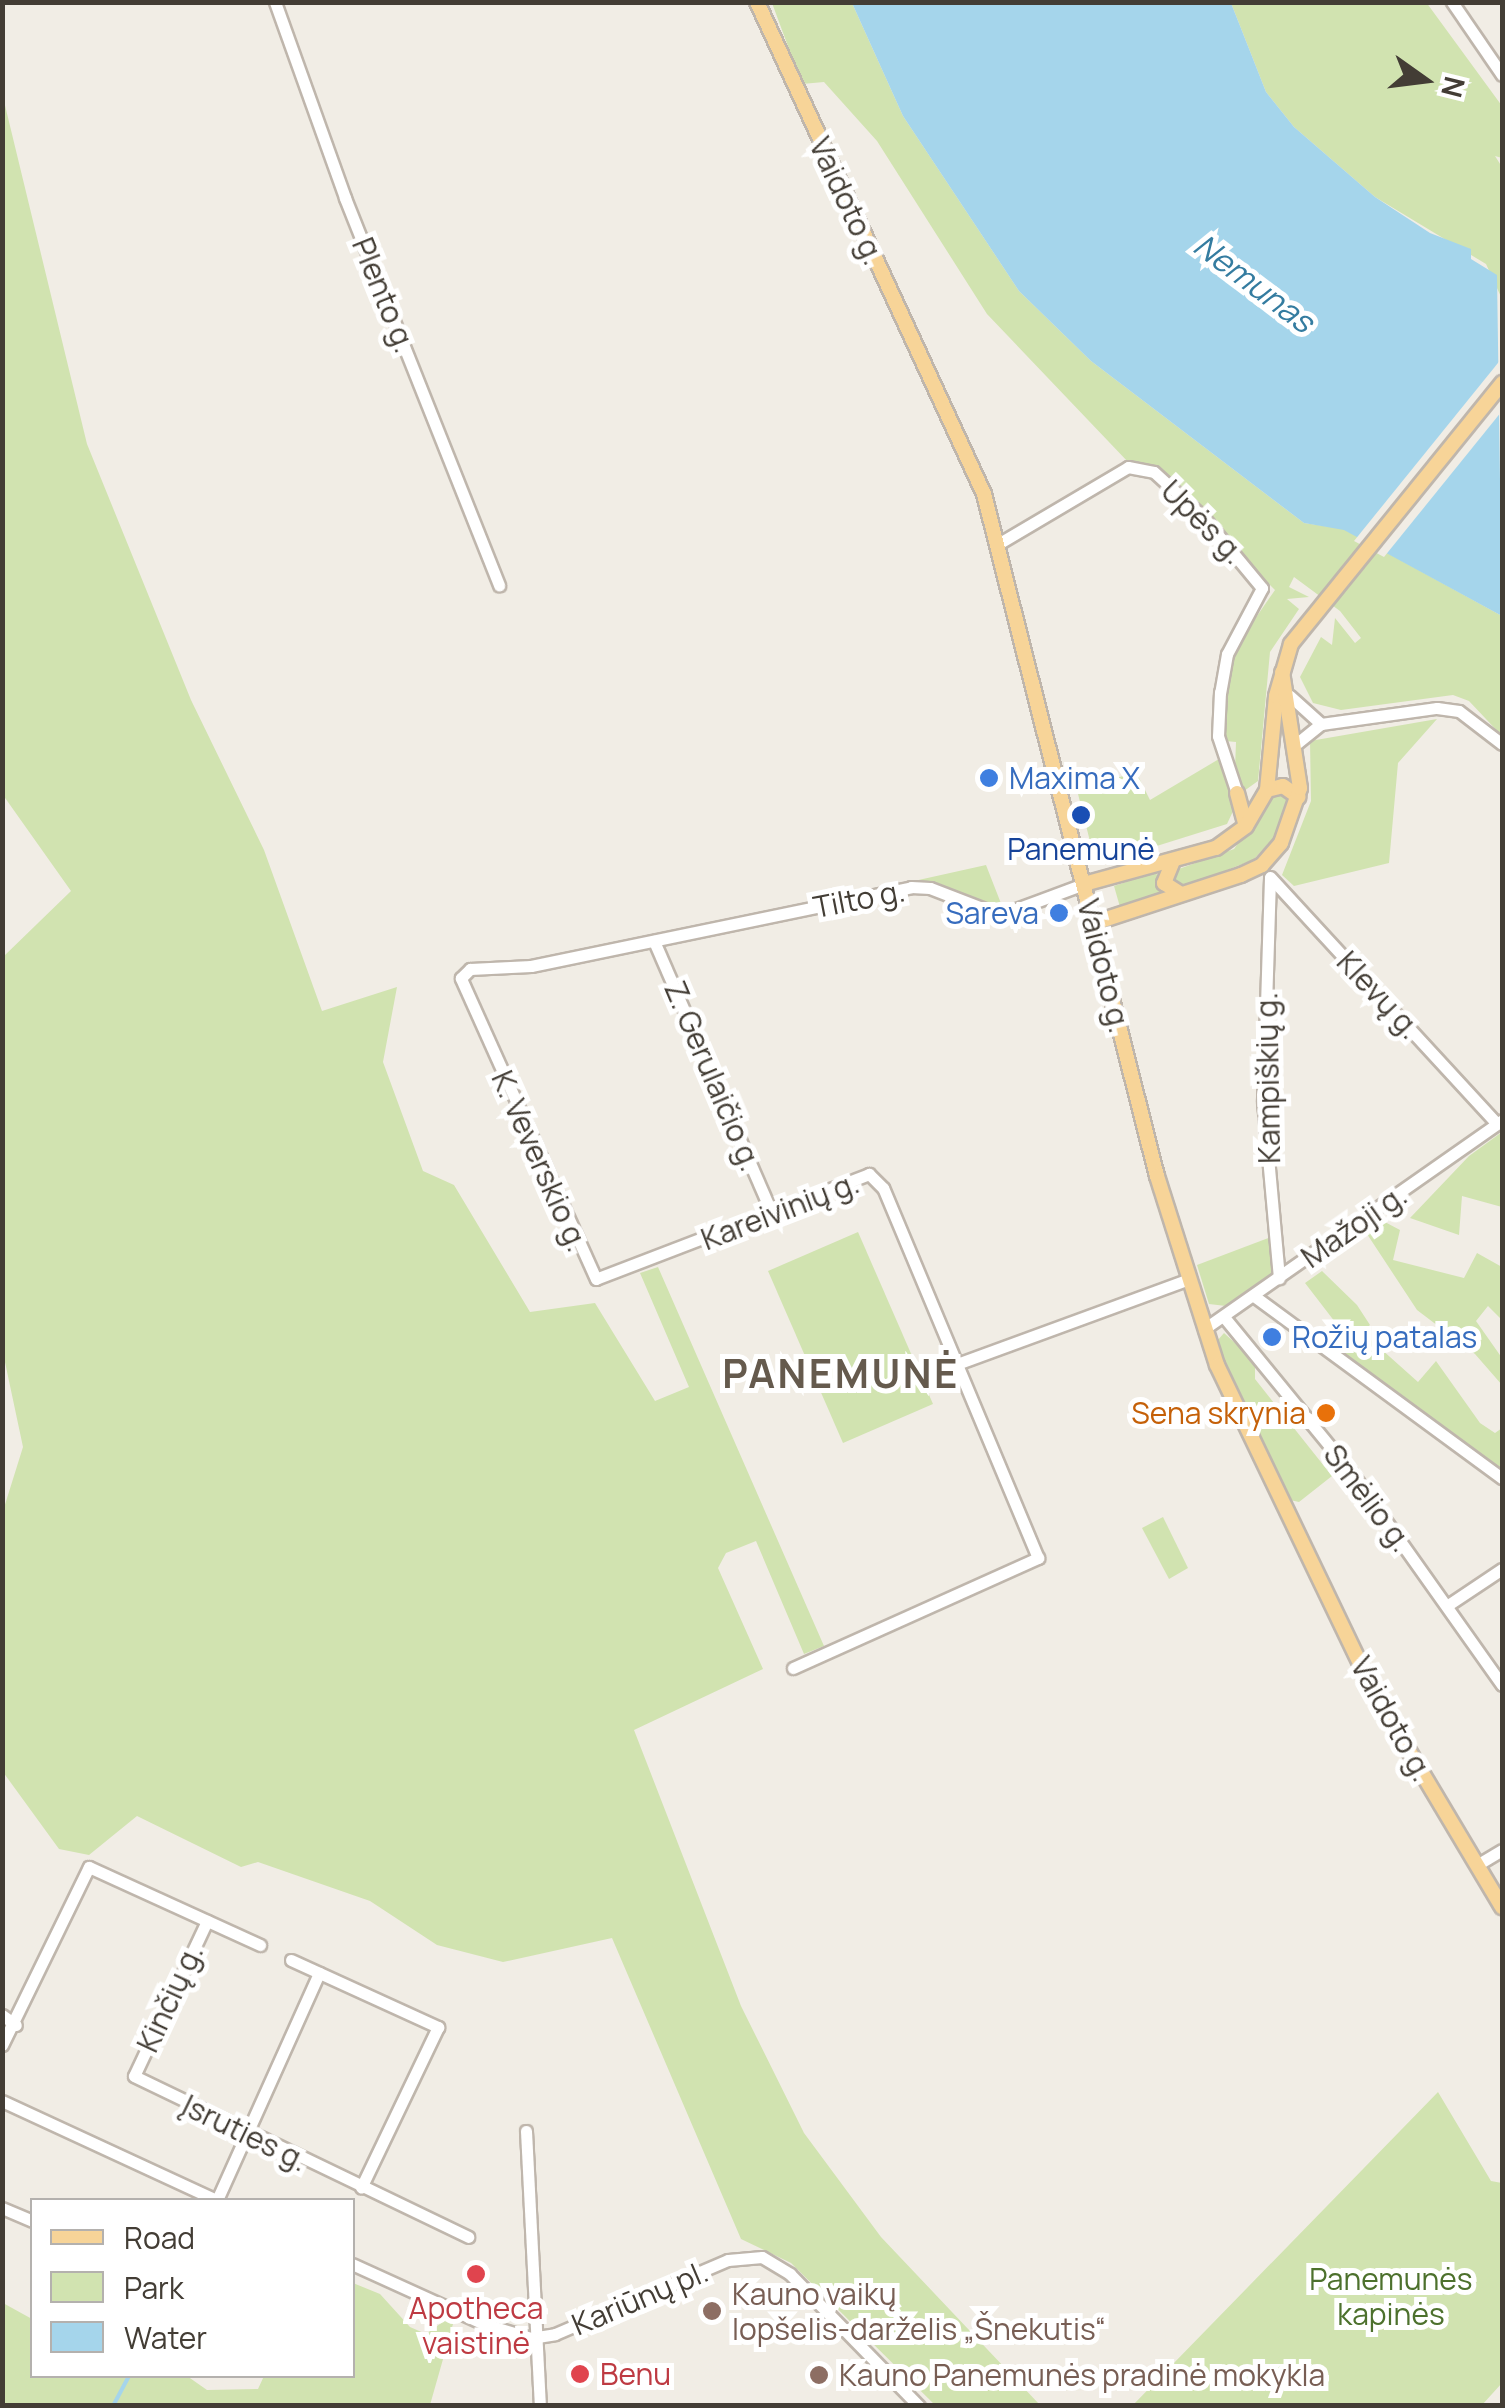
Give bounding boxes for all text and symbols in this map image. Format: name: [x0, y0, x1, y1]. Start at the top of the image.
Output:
north arrow: [1375, 30, 1475, 130]
text: N: [1433, 73, 1475, 102]
street label: Vaidoto g.: [802, 132, 892, 270]
water label: Nemunas: [1187, 226, 1321, 340]
street label: Plento g.: [345, 232, 423, 358]
street label: Upės g.: [1154, 473, 1252, 571]
place label: Maxima X: [1009, 760, 1140, 796]
marker: Maxima X: [978, 767, 1000, 789]
marker: Panemunė: [1070, 804, 1092, 826]
place label: Panemunė: [1007, 831, 1155, 867]
street label: Tilto g.: [810, 873, 908, 925]
place label: Sareva: [945, 895, 1039, 931]
street label: Vaidoto g.: [1070, 895, 1138, 1037]
marker: Sareva: [1048, 902, 1070, 924]
street label: Klevų g.: [1330, 944, 1428, 1046]
street label: Z. Gerulaičio g.: [657, 976, 769, 1176]
street label: Kampiškių g.: [1249, 992, 1287, 1164]
street label: K. Veverskio g.: [484, 1065, 596, 1257]
street label: Kareivinių g.: [696, 1164, 864, 1258]
street label: Mažoji g.: [1294, 1177, 1414, 1275]
place label: Rožių patalas: [1292, 1319, 1477, 1355]
marker: Rožių patalas: [1261, 1326, 1283, 1348]
district label: PANEMUNĖ: [722, 1349, 960, 1397]
place label: Sena skrynia: [1131, 1395, 1306, 1431]
marker: Sena skrynia: [1315, 1402, 1337, 1424]
street label: Smėlio g.: [1316, 1437, 1420, 1559]
street label: Vaidoto g.: [1343, 1651, 1441, 1787]
street label: Kinčių g.: [129, 1938, 211, 2058]
street label: Įsruties g.: [176, 2087, 314, 2179]
legend: [30, 2198, 355, 2378]
text: Road: [124, 2217, 195, 2258]
street label: Kariūnų pl.: [567, 2253, 713, 2343]
park label: Panemunės kapinės: [1309, 2261, 1473, 2332]
marker: Apotheca vaistinė: [465, 2263, 487, 2285]
text: Park: [124, 2267, 184, 2308]
place label: Kauno vaikų lopšelis-darželis „Šnekutis“: [732, 2276, 1106, 2346]
place label: Apotheca vaistinė: [408, 2290, 544, 2360]
marker: Kauno vaikų lopšelis-darželis „Šnekutis“: [701, 2300, 723, 2322]
text: Water: [124, 2317, 207, 2358]
place label: Benu: [600, 2356, 671, 2392]
place label: Kauno Panemunės pradinė mokykla: [839, 2357, 1325, 2393]
marker: Benu: [569, 2363, 591, 2385]
marker: Kauno Panemunės pradinė mokykla: [808, 2364, 830, 2386]

